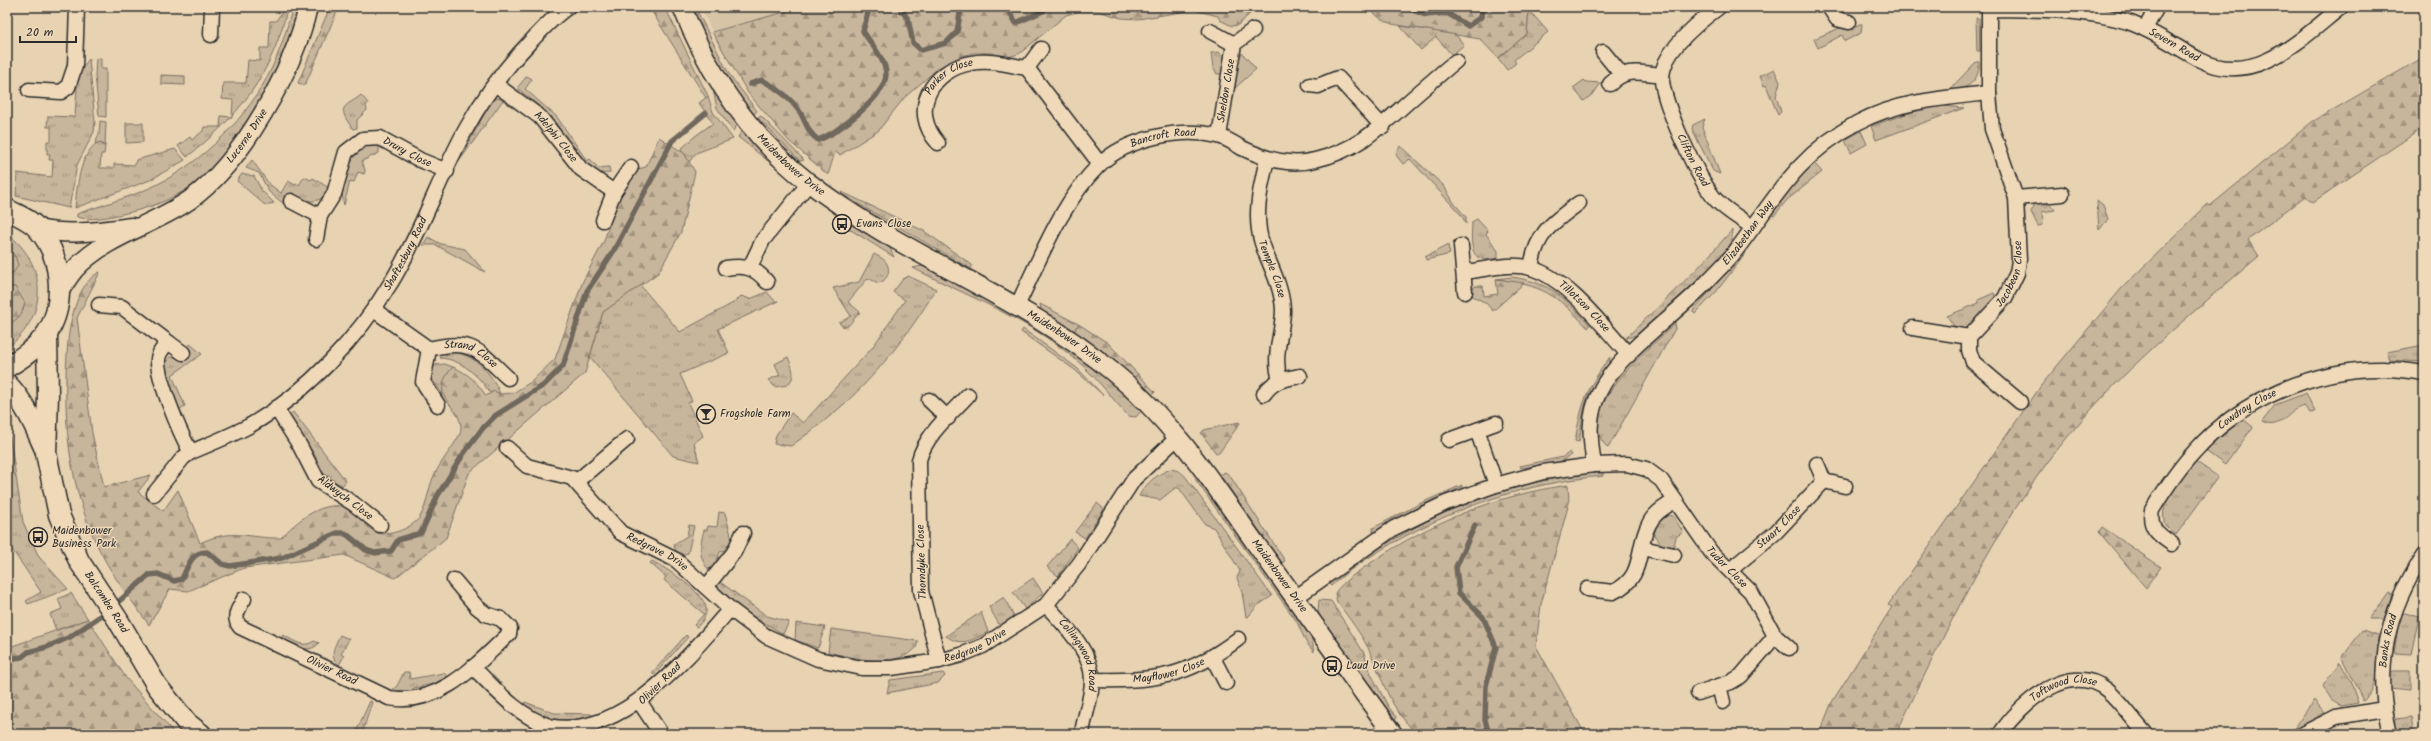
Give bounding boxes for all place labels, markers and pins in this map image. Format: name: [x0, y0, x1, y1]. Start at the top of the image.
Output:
bus stop icon: Evans Close: [831, 213, 853, 235]
place label: Evans Close: [856, 215, 911, 233]
bar icon: Frogshole Farm: [695, 403, 717, 425]
place label: Frogshole Farm: [720, 405, 791, 423]
place label: Maidenbower Business Park: [52, 522, 117, 553]
bus stop icon: Maidenbower Business Park: [27, 526, 49, 548]
bus stop icon: Laud Drive: [1321, 655, 1343, 677]
place label: Laud Drive: [1346, 657, 1395, 675]

